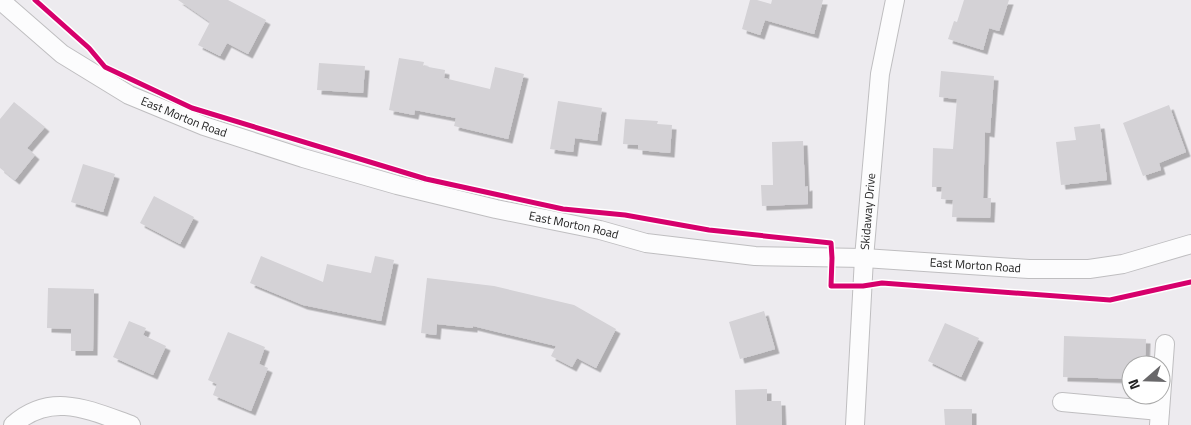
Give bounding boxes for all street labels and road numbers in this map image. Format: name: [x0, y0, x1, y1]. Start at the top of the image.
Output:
street label: East Morton Road: [138, 91, 230, 142]
street label: Skidaway Drive: [855, 172, 880, 251]
street label: East Morton Road: [527, 206, 621, 244]
street label: East Morton Road: [929, 252, 1022, 277]

